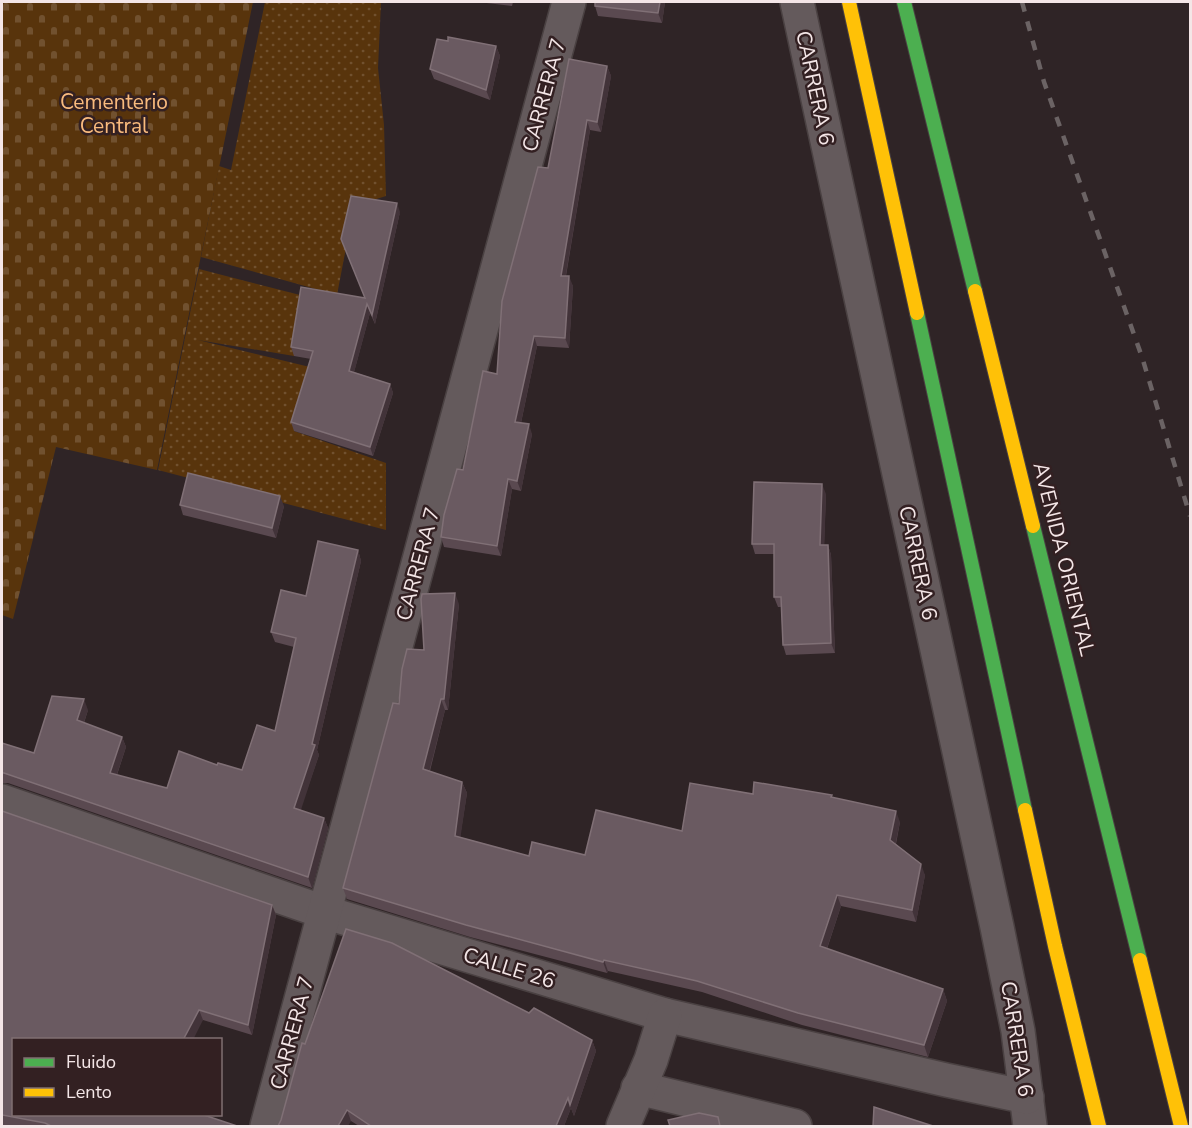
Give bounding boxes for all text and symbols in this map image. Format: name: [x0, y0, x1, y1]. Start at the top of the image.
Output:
street label: CARRERA 6: [789, 28, 841, 148]
street label: CARRERA 7: [515, 35, 573, 155]
park label: Cementerio Central: [60, 88, 168, 140]
street label: AVENIDA ORIENTAL: [1026, 459, 1102, 659]
street label: CARRERA 6: [892, 503, 944, 623]
street label: CARRERA 7: [389, 504, 447, 624]
street label: CALLE 26: [460, 941, 558, 995]
street label: CARRERA 7: [263, 973, 321, 1093]
street label: CARRERA 6: [994, 979, 1040, 1099]
legend: [12, 1038, 222, 1116]
text: Fluido: [66, 1050, 116, 1074]
text: Lento: [66, 1080, 112, 1104]

